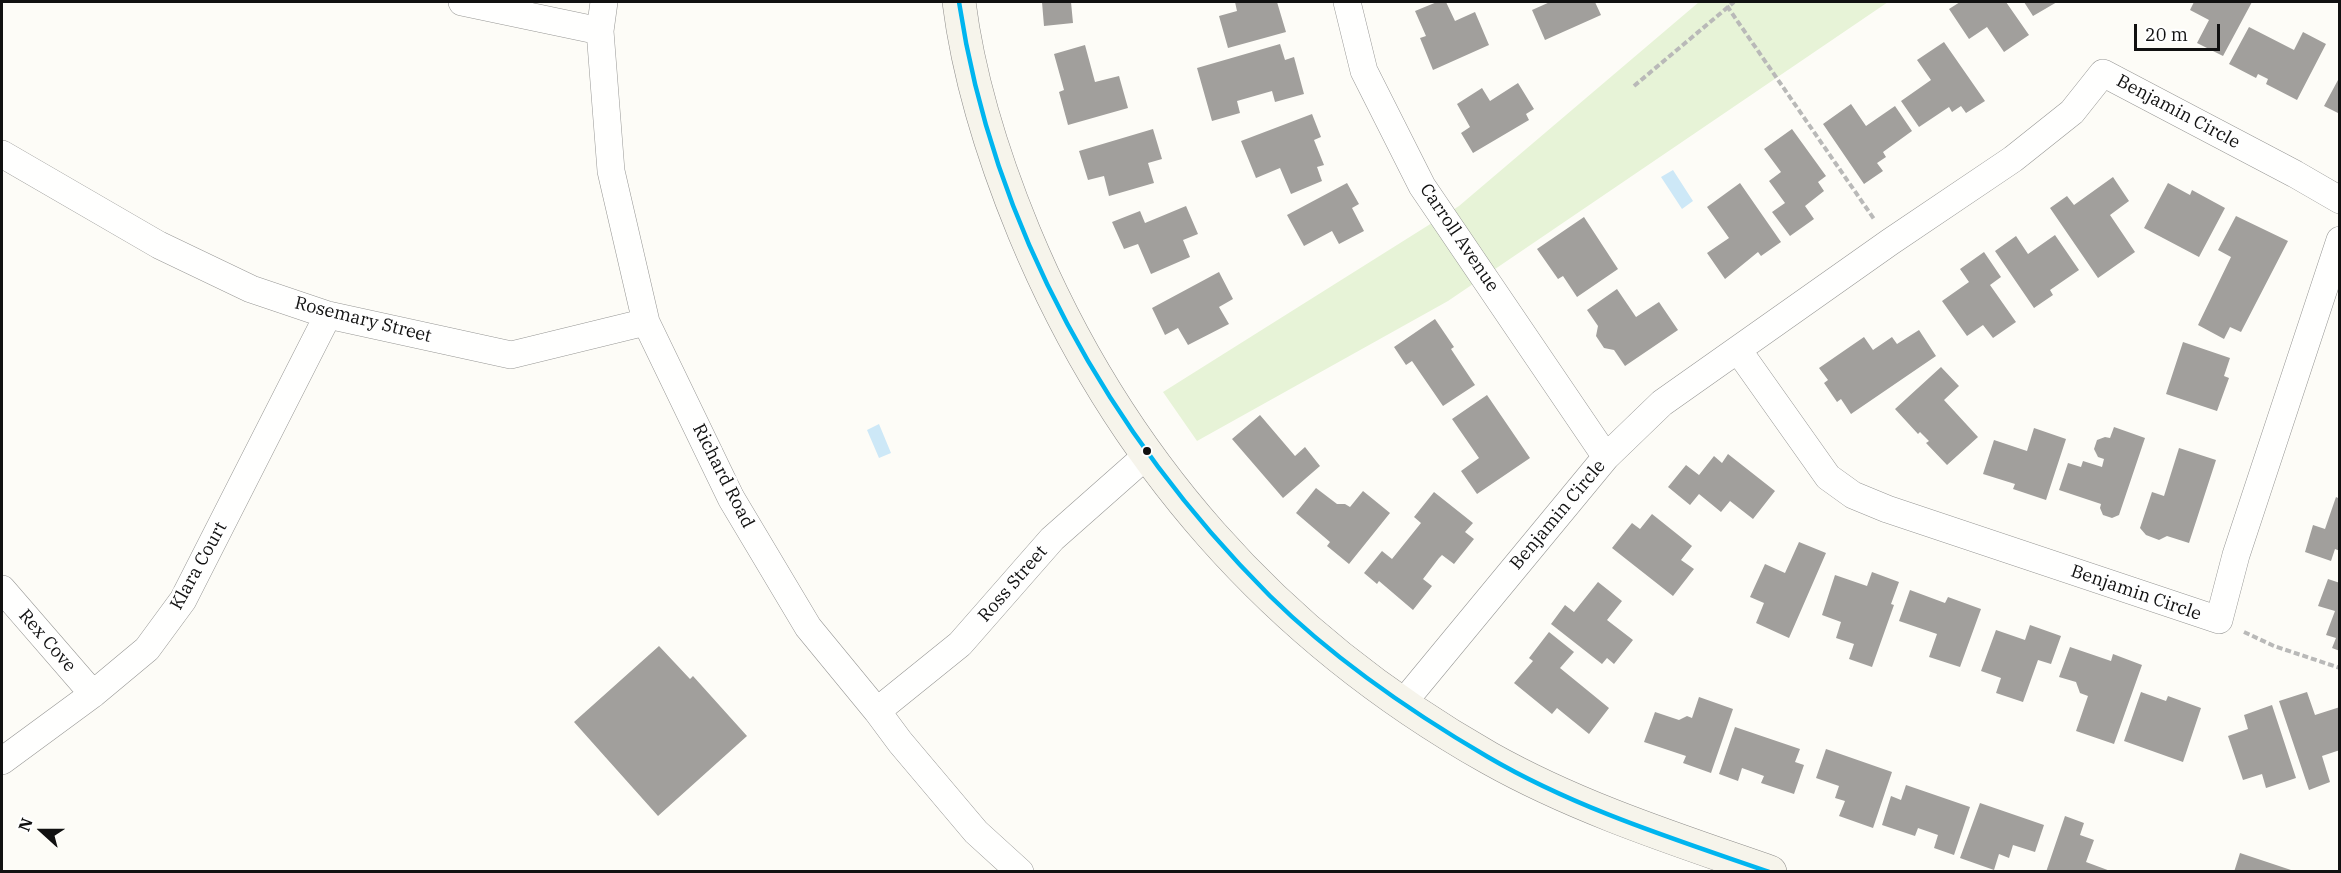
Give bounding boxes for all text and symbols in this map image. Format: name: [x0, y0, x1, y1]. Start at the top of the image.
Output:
scale bar: [2137, 12, 2222, 50]
text: 20 m: [2145, 23, 2188, 46]
street label: Benjamin Circle: [2113, 70, 2243, 154]
street label: Carroll Avenue: [1415, 180, 1503, 296]
street label: Rosemary Street: [292, 293, 434, 347]
street label: Richard Road: [687, 420, 759, 532]
unlabelled marker: [1141, 445, 1153, 457]
street label: Benjamin Circle: [1506, 456, 1610, 574]
street label: Klara Court: [166, 518, 232, 614]
street label: Ross Street: [974, 541, 1052, 627]
street label: Benjamin Circle: [2068, 561, 2204, 625]
street label: Rex Cove: [14, 605, 80, 677]
north arrow: [12, 801, 72, 861]
text: N: [14, 815, 37, 834]

